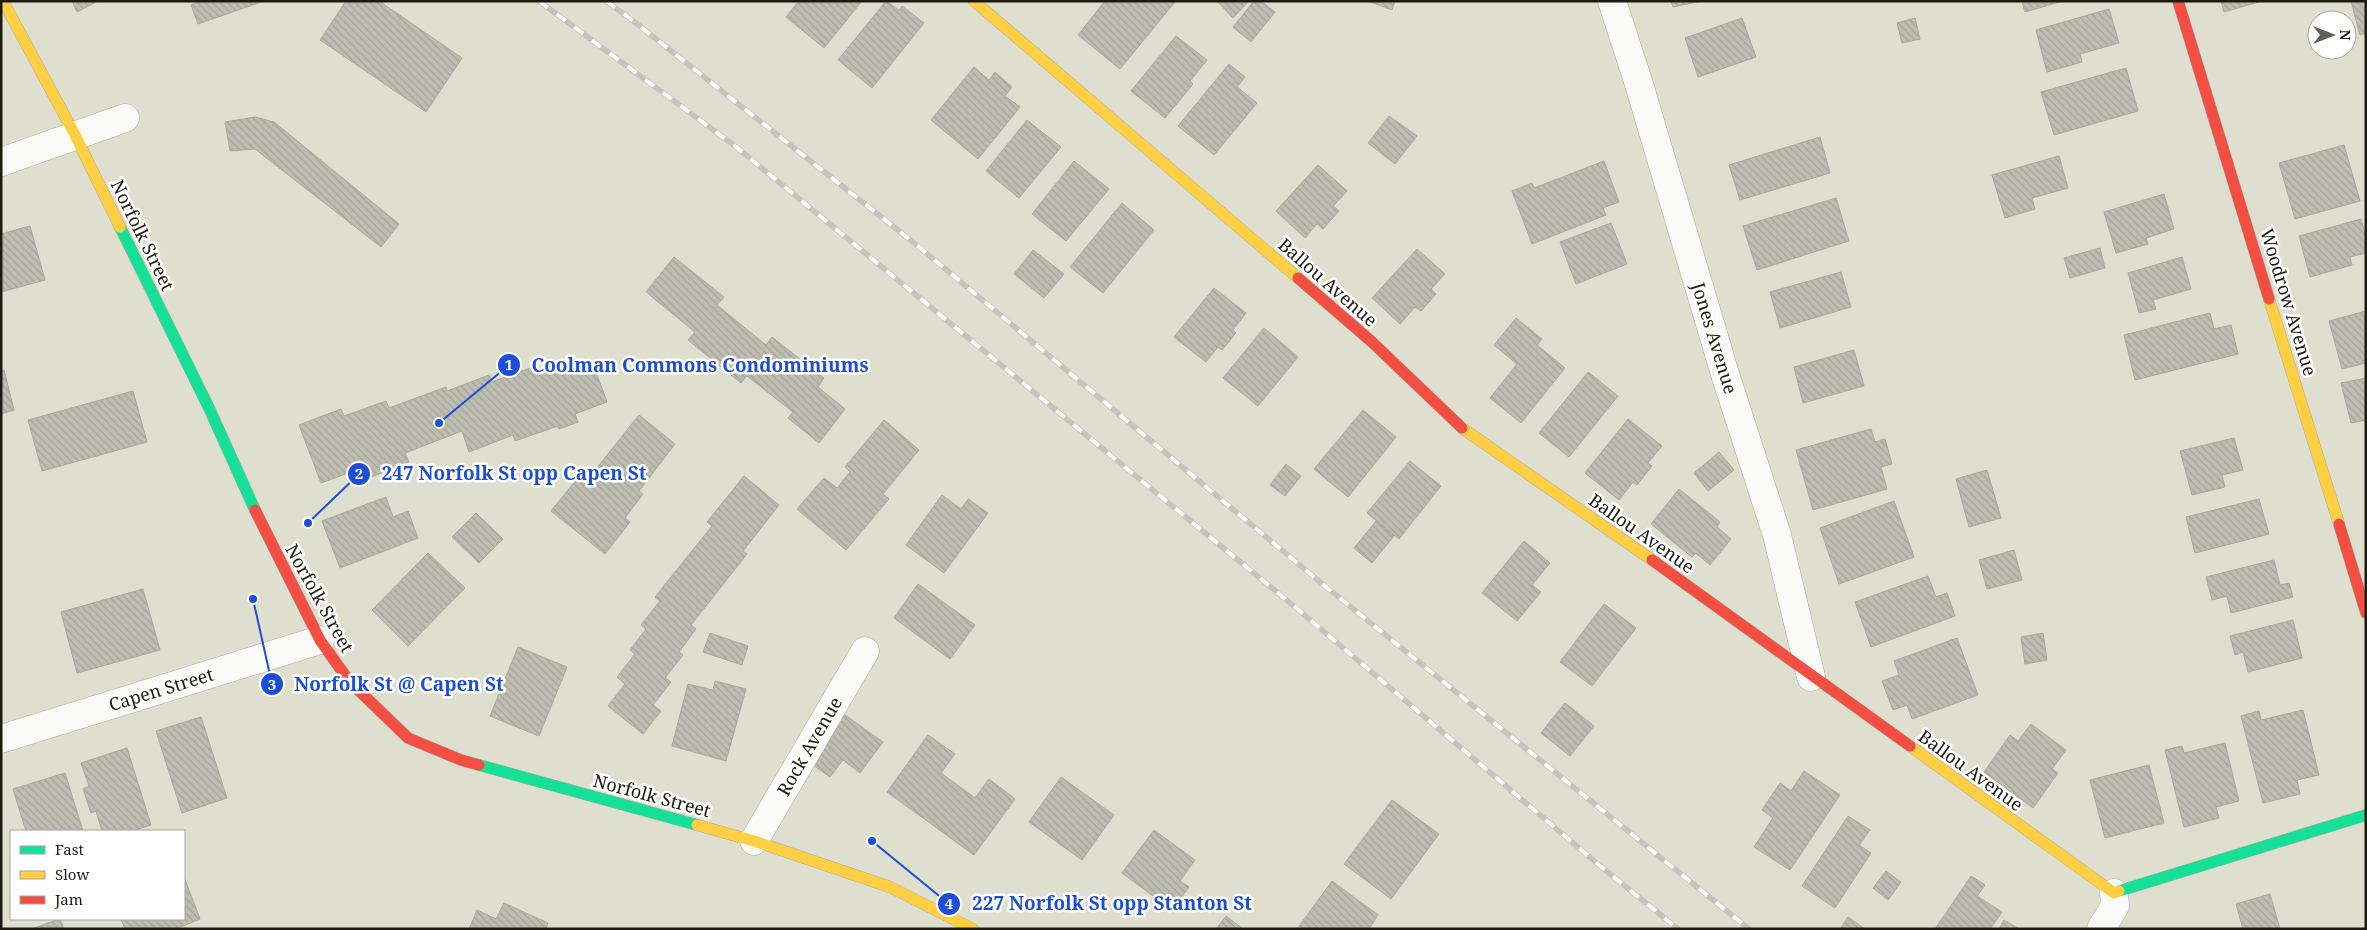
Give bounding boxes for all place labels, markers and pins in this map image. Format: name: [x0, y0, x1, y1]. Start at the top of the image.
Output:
callout: Coolman Commons Condominiums: [497, 348, 879, 382]
callout: 247 Norfolk St opp Capen St: [346, 457, 656, 491]
callout: Norfolk St @ Capen St: [259, 667, 514, 701]
callout: 227 Norfolk St opp Stanton St: [937, 887, 1262, 921]

